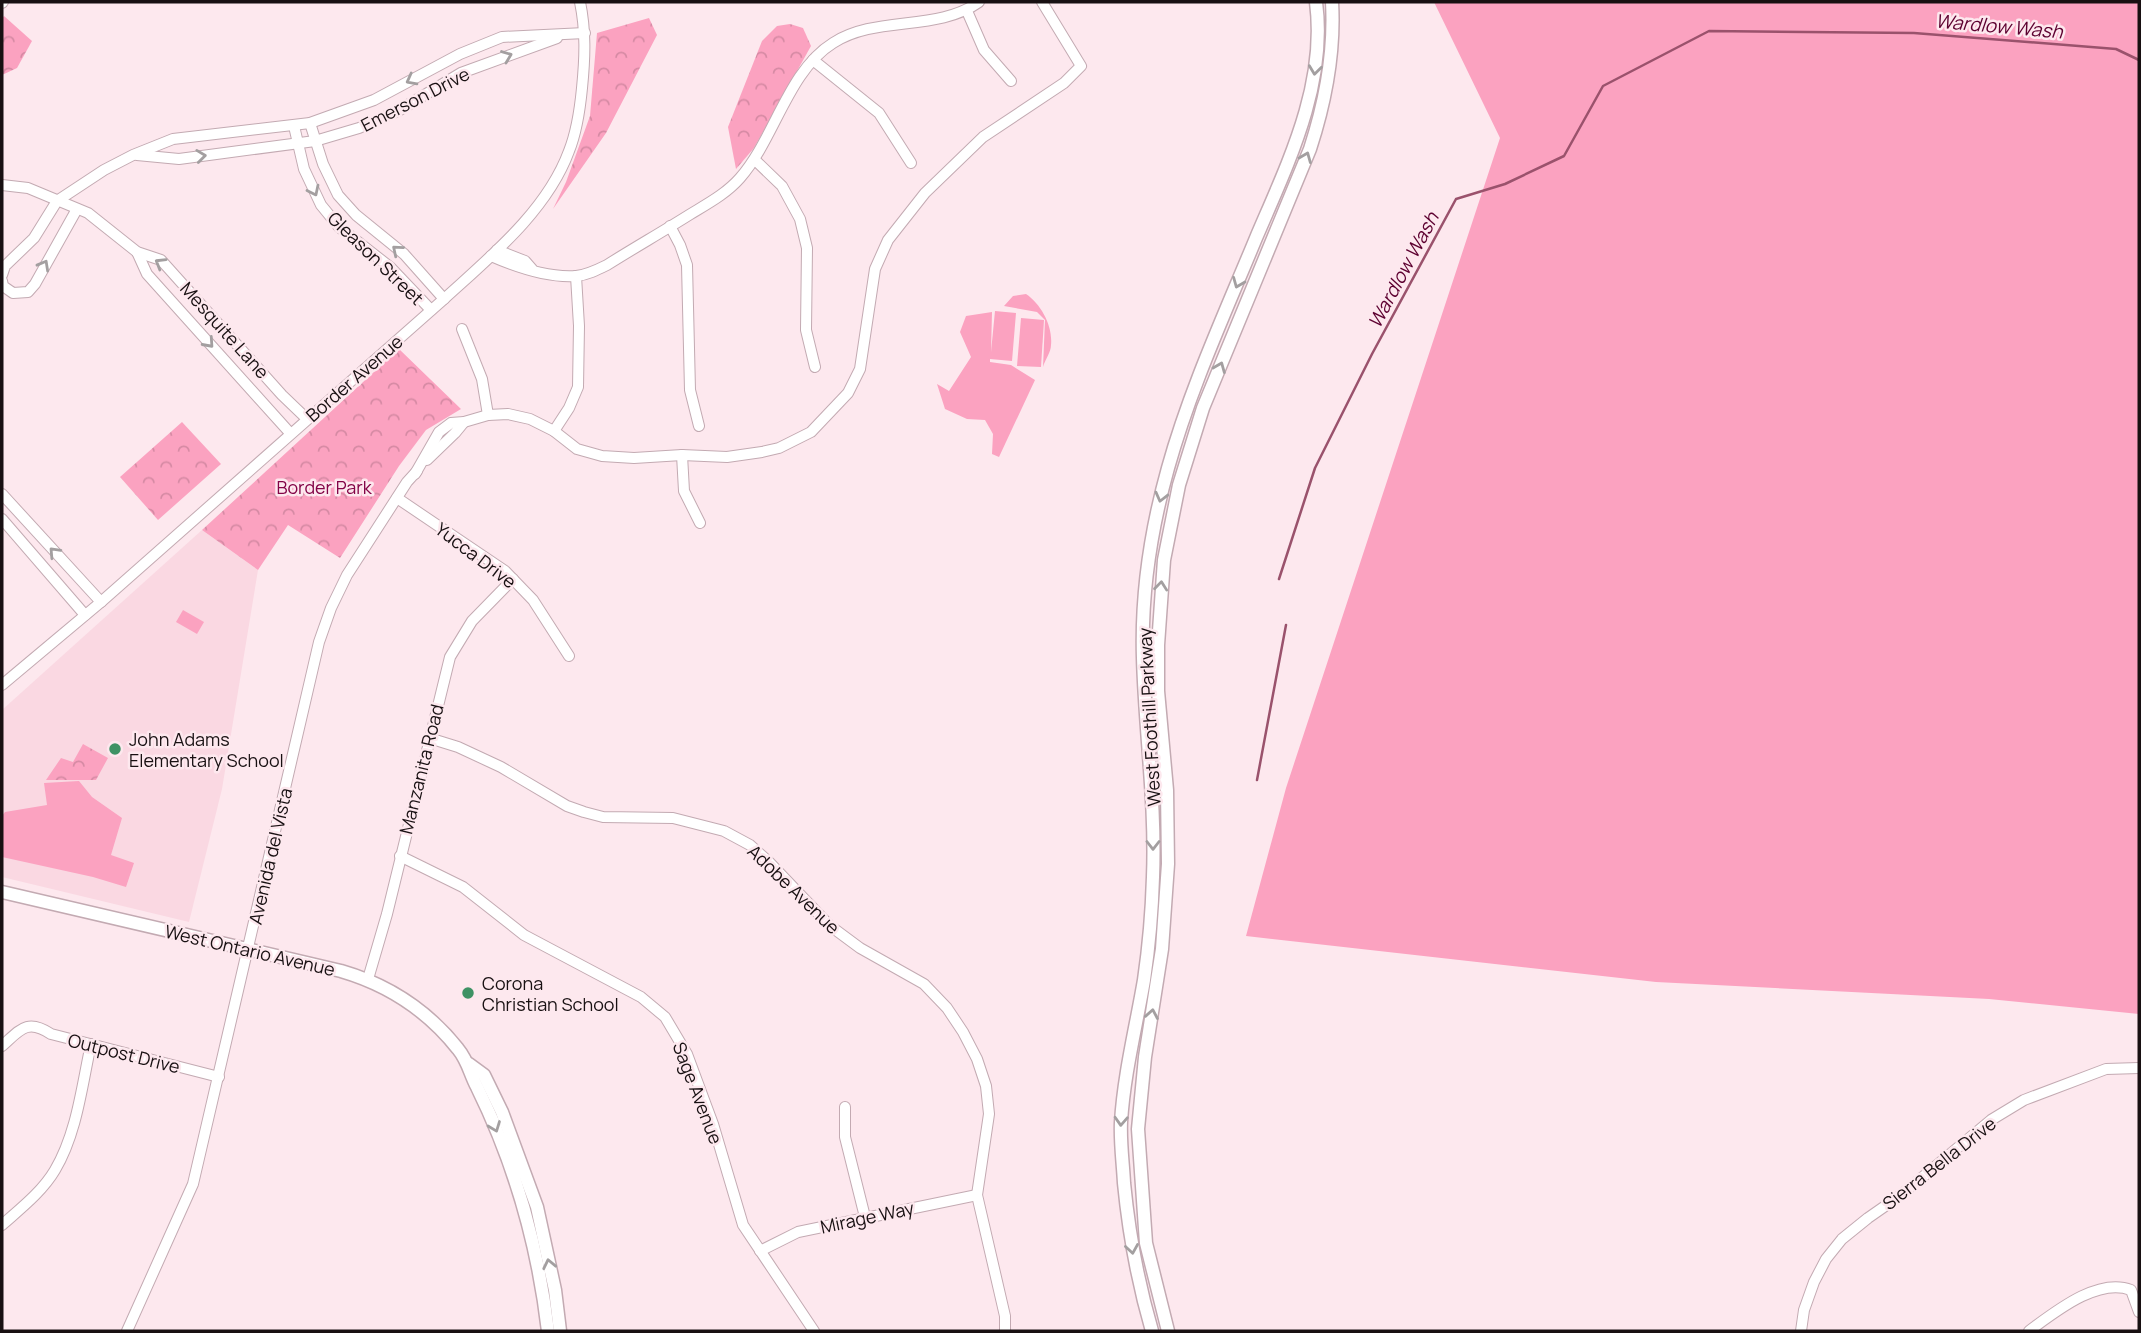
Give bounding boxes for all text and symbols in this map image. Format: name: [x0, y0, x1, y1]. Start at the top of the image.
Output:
water label: Wardlow Wash: [1934, 7, 2064, 45]
one-way arrow: [500, 50, 512, 64]
street label: Emerson Drive: [357, 61, 473, 137]
one-way arrow: [1307, 64, 1322, 76]
one-way arrow: [405, 71, 418, 85]
one-way arrow: [195, 148, 207, 163]
one-way arrow: [1298, 152, 1312, 164]
one-way arrow: [306, 184, 320, 196]
street label: Gleason Street: [323, 206, 429, 310]
water label: Wardlow Wash: [1362, 207, 1445, 333]
one-way arrow: [393, 245, 405, 258]
one-way arrow: [155, 258, 168, 271]
one-way arrow: [36, 260, 50, 273]
one-way arrow: [1232, 276, 1246, 288]
street label: Mesquite Lane: [175, 277, 275, 383]
street label: Border Avenue: [301, 329, 407, 427]
one-way arrow: [201, 335, 213, 348]
one-way arrow: [1211, 362, 1225, 374]
park label: Border Park: [276, 475, 373, 499]
one-way arrow: [1155, 491, 1169, 503]
street label: Yucca Drive: [431, 517, 521, 593]
one-way arrow: [50, 547, 63, 560]
one-way arrow: [1153, 580, 1168, 591]
street label: West Foothill Parkway: [1132, 627, 1166, 807]
street label: Manzanita Road: [393, 701, 449, 837]
place label: John Adams Elementary School: [129, 727, 284, 772]
marker: John Adams Elementary School: [107, 741, 123, 757]
street label: Avenida del Vista: [243, 785, 297, 927]
street label: Adobe Avenue: [743, 839, 845, 939]
one-way arrow: [1145, 840, 1161, 851]
street label: West Ontario Avenue: [163, 919, 337, 981]
place label: Corona Christian School: [482, 971, 619, 1016]
marker: Corona Christian School: [460, 985, 476, 1001]
one-way arrow: [1144, 1008, 1159, 1020]
street label: Outpost Drive: [66, 1028, 182, 1078]
street label: Sage Avenue: [668, 1039, 728, 1147]
street label: Sierra Bella Drive: [1877, 1111, 2001, 1215]
one-way arrow: [1114, 1116, 1129, 1127]
one-way arrow: [487, 1120, 501, 1132]
street label: Mirage Way: [818, 1195, 917, 1239]
one-way arrow: [1125, 1243, 1140, 1255]
one-way arrow: [543, 1258, 558, 1270]

